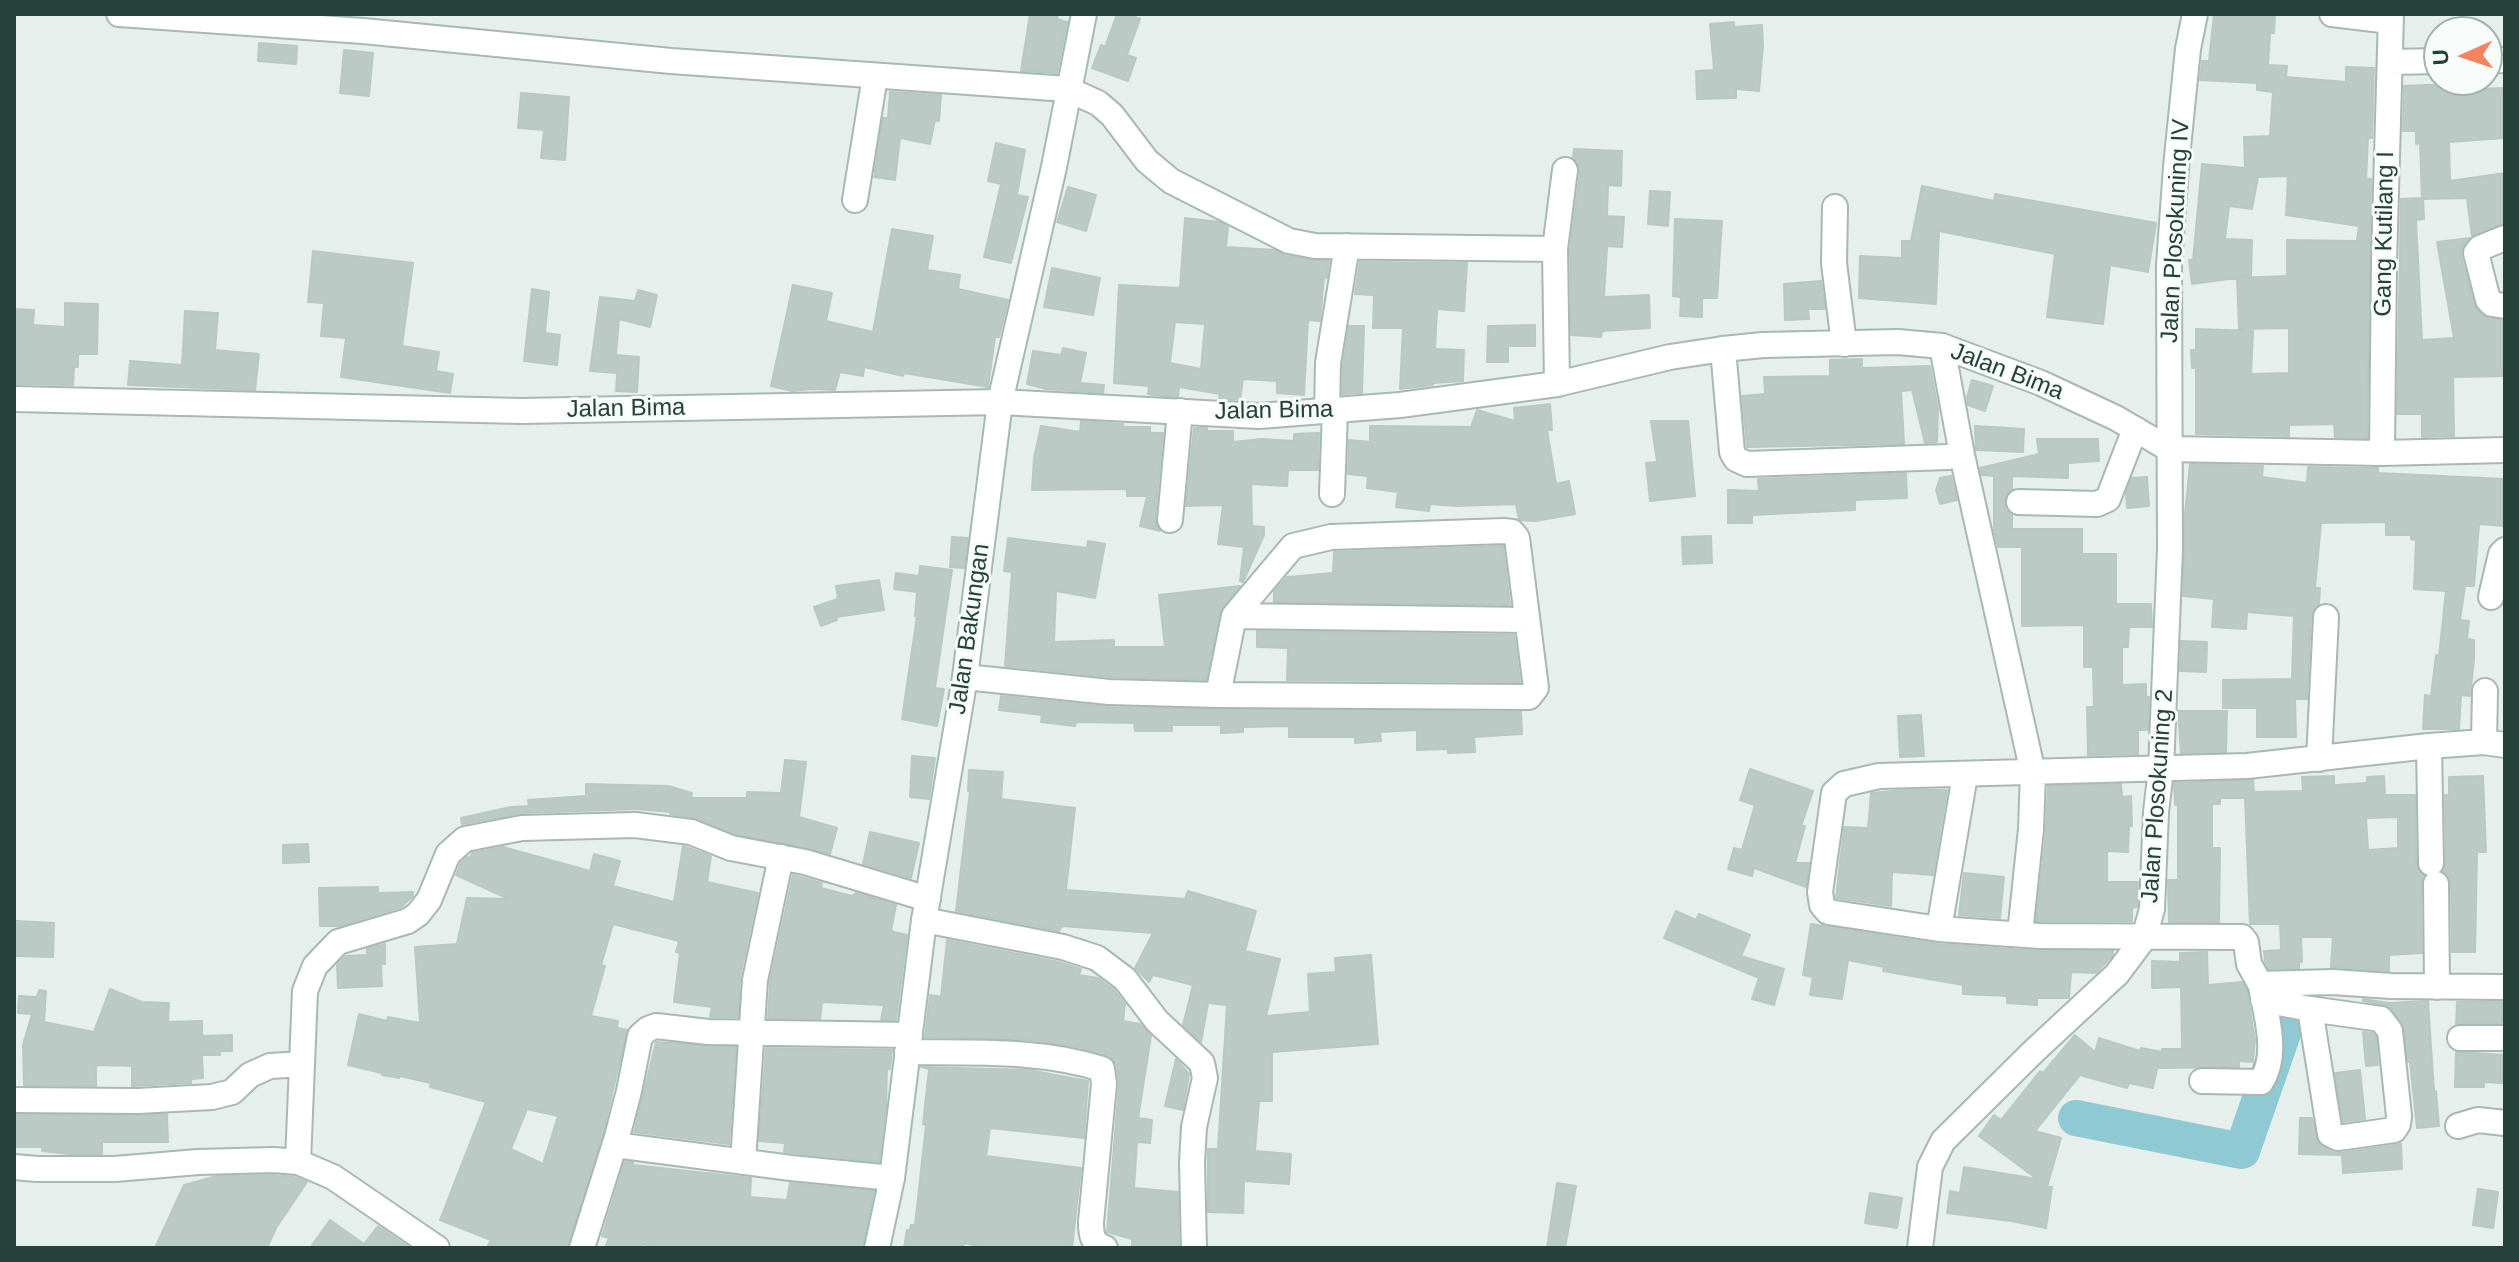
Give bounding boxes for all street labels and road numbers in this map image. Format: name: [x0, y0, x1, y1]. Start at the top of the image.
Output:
street label: Jalan Plosokuning IV: [2156, 118, 2196, 344]
street label: Gang Kutilang I: [2369, 151, 2401, 317]
street label: Jalan Bima: [1946, 337, 2068, 407]
street label: Jalan Bima: [566, 394, 686, 424]
street label: Jalan Bima: [1214, 396, 1334, 426]
street label: Jalan Bakungan: [944, 542, 996, 716]
street label: Jalan Plosokuning 2: [2136, 688, 2180, 904]

